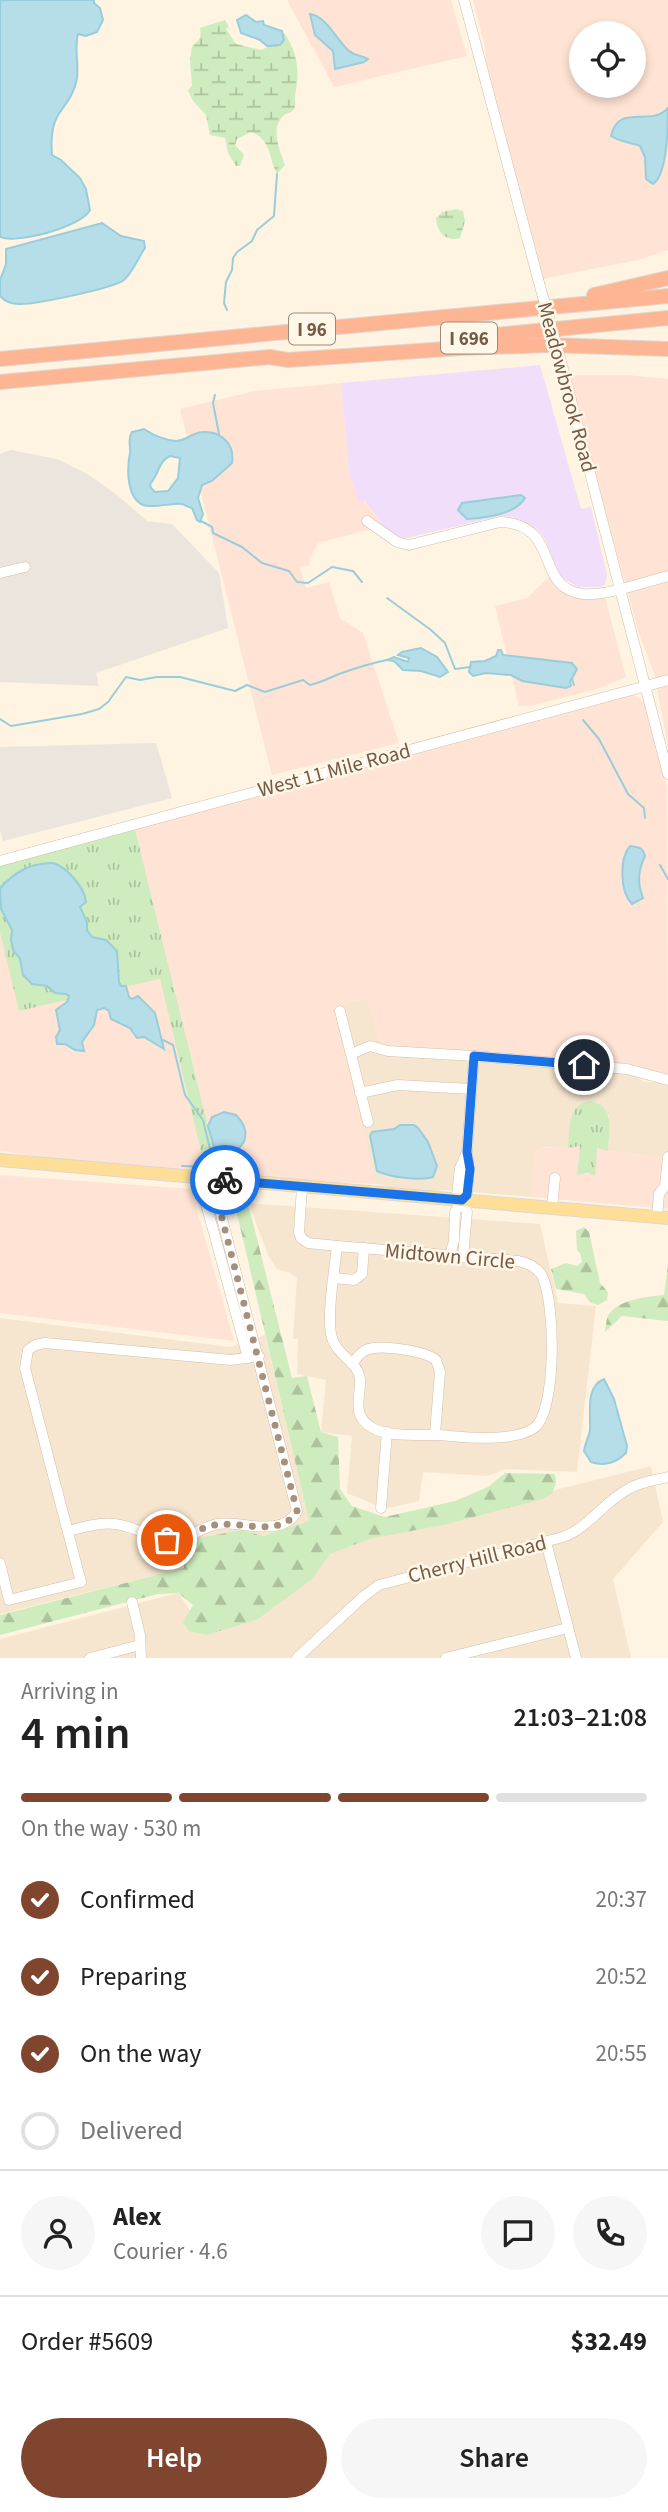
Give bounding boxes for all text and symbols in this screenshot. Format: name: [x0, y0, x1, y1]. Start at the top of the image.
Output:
map controls: [569, 21, 646, 98]
button: locate: [569, 21, 646, 98]
street label: Meadowbrook Road: [530, 299, 604, 475]
road number: I 96: [289, 314, 335, 344]
road number: I 696: [441, 322, 497, 354]
street label: West 11 Mile Road: [254, 735, 414, 805]
pin: [554, 1035, 614, 1095]
icon: home: [565, 1046, 603, 1084]
courier: [190, 1145, 260, 1215]
icon: bike: [206, 1161, 244, 1199]
street label: Midtown Circle: [384, 1235, 516, 1277]
pin: [137, 1510, 197, 1570]
icon: bag: [148, 1521, 186, 1559]
street label: Cherry Hill Road: [405, 1527, 549, 1591]
text: Arriving in: [21, 1675, 119, 1708]
text: 21:03–21:08: [514, 1699, 647, 1736]
text: 4 min: [21, 1701, 130, 1766]
text: On the way · 530 m: [21, 1812, 201, 1845]
icon: check: [21, 1881, 59, 1919]
text: Confirmed: [80, 1881, 195, 1918]
text: 20:37: [596, 1883, 647, 1916]
icon: check: [21, 1958, 59, 1996]
text: Preparing: [80, 1958, 186, 1995]
text: 20:52: [596, 1960, 647, 1993]
icon: check: [21, 2035, 59, 2073]
text: On the way: [80, 2035, 201, 2072]
text: 20:55: [596, 2037, 647, 2070]
text: Delivered: [80, 2112, 183, 2149]
button: person: [21, 2196, 95, 2270]
button: chat: [481, 2196, 555, 2270]
button: phone: [573, 2196, 647, 2270]
text: Alex: [113, 2198, 162, 2235]
text: Courier · 4.6: [113, 2235, 228, 2268]
text: Order #5609: [21, 2323, 153, 2360]
text: $32.49: [571, 2323, 647, 2360]
button: Help: [21, 2418, 327, 2498]
button: Share: [341, 2418, 647, 2498]

